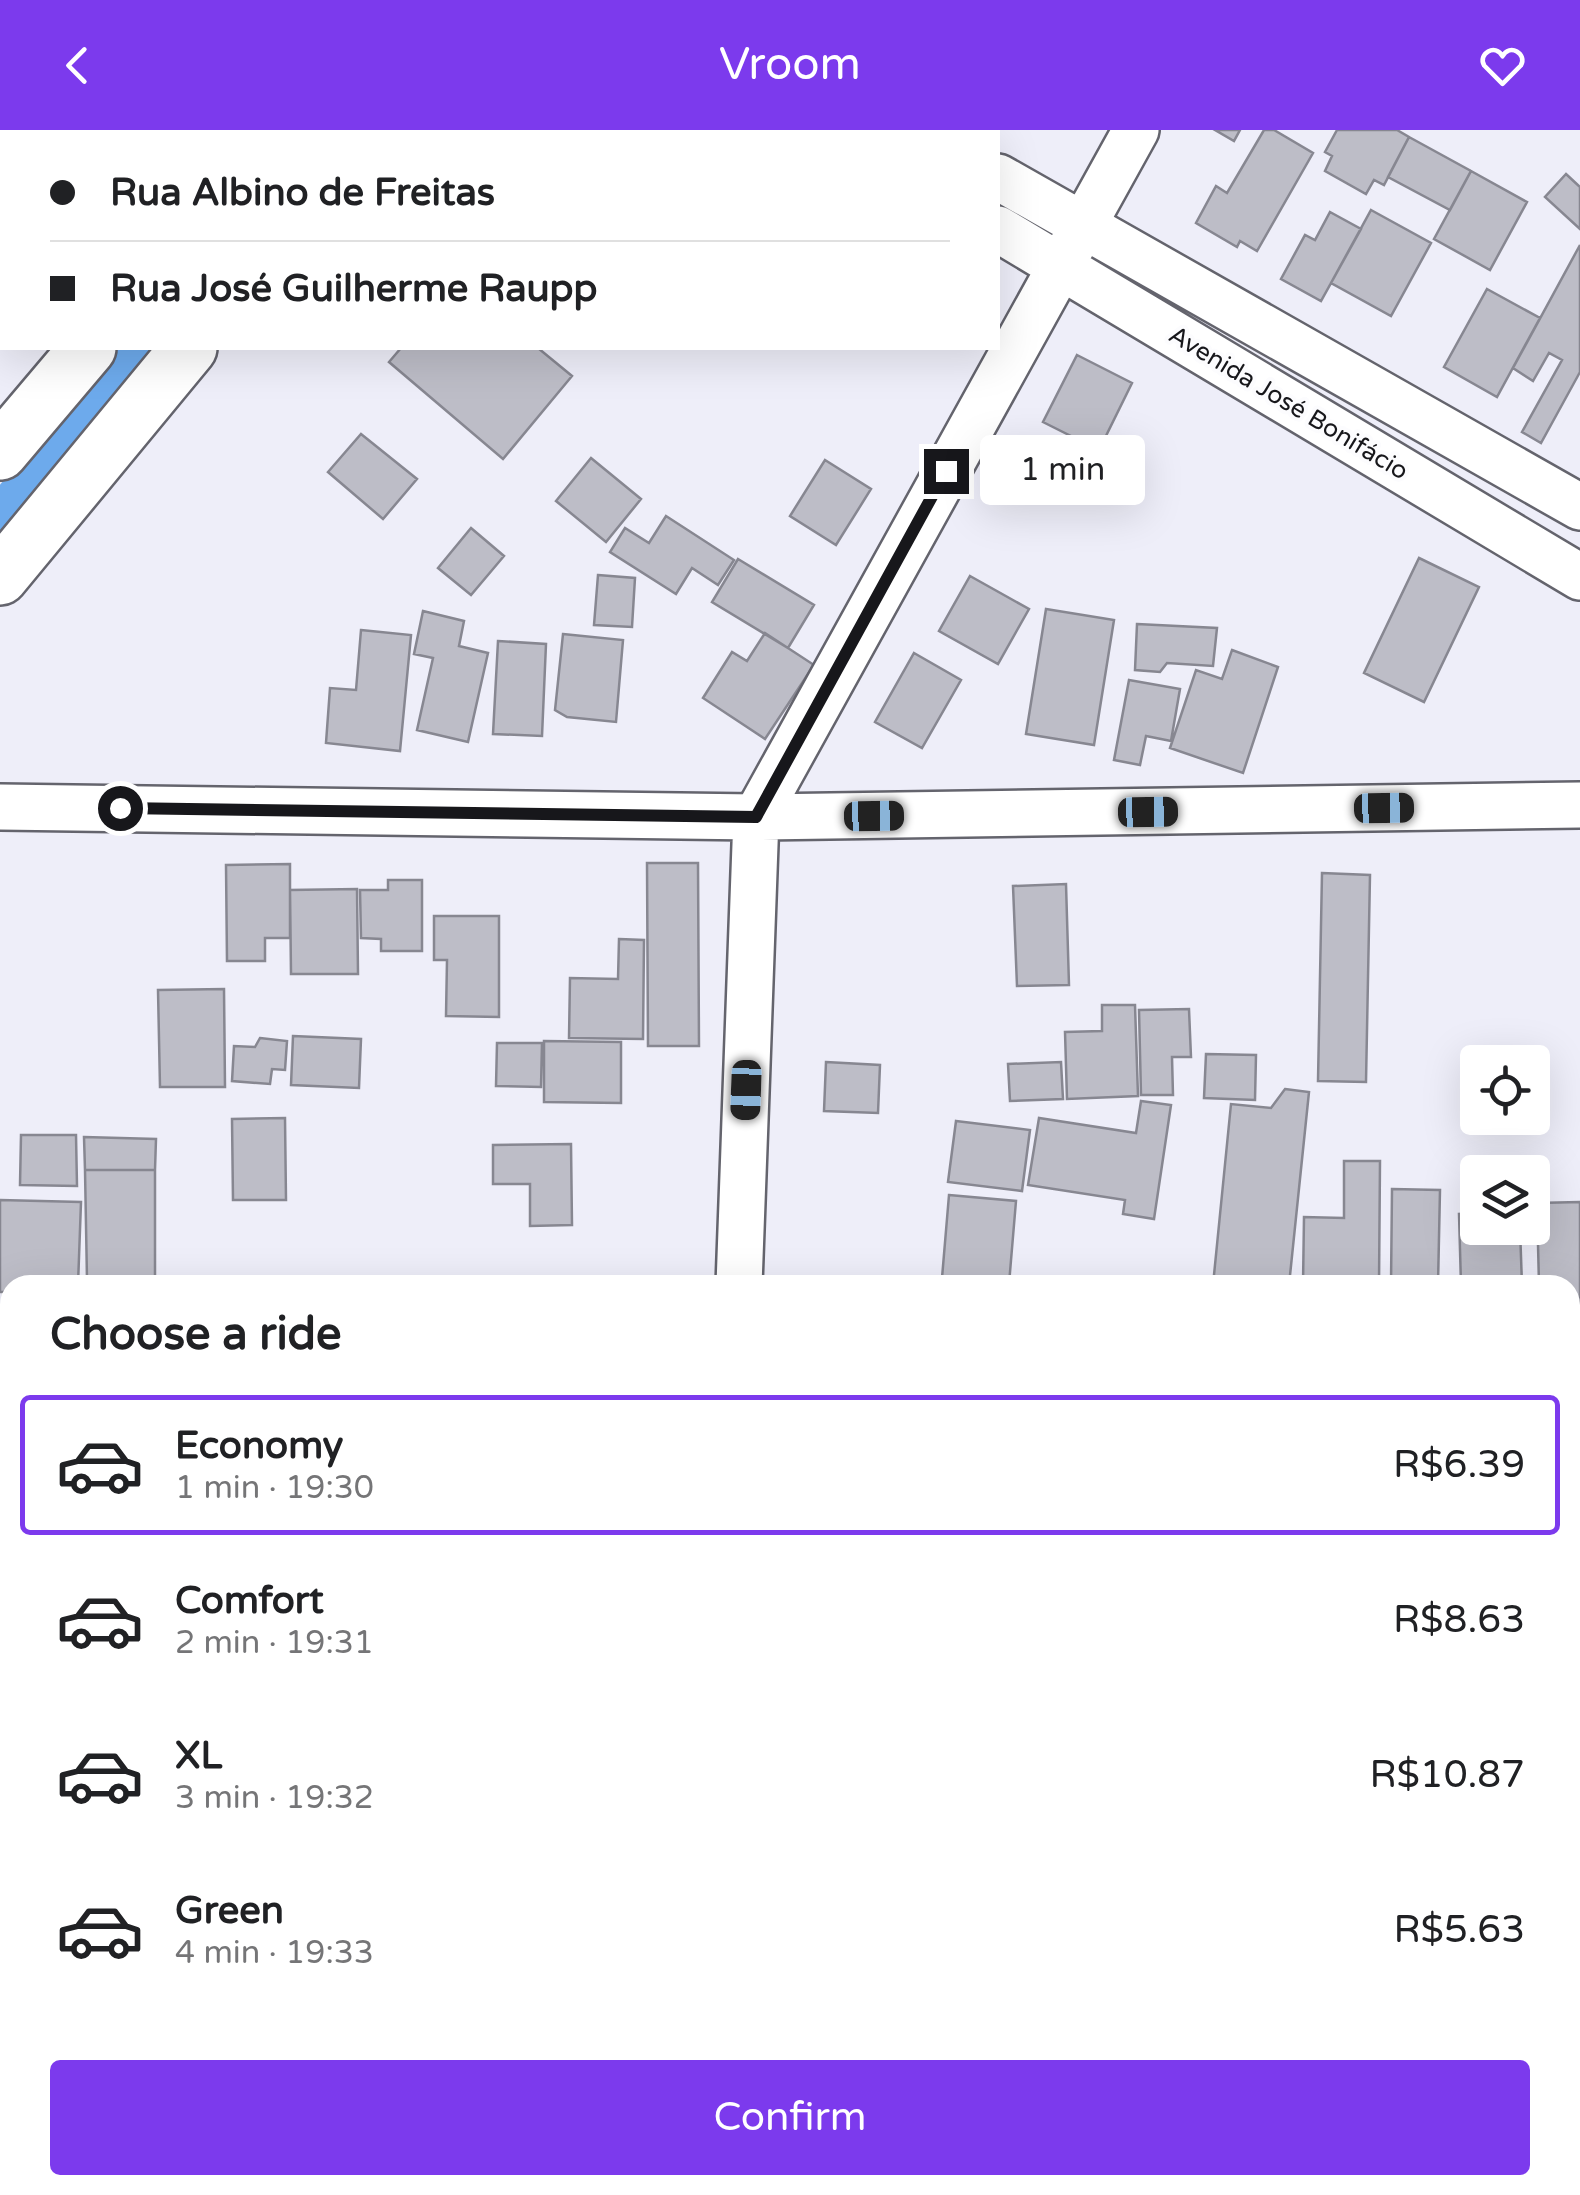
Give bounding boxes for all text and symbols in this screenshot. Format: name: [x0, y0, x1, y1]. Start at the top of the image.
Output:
icon: back: [50, 38, 105, 93]
text: Vroom: [719, 38, 861, 92]
icon: heart: [1475, 38, 1530, 93]
text: Rua Albino de Freitas: [110, 170, 495, 216]
text: Rua José Guilherme Raupp: [110, 266, 598, 312]
street label: Avenida José Bonifácio: [1163, 319, 1414, 486]
callout: 1 min: [981, 436, 1146, 506]
route end: [924, 449, 969, 494]
text: 1 min: [1020, 451, 1105, 489]
route start: [98, 786, 143, 831]
car: [1354, 792, 1414, 824]
car: [1118, 796, 1178, 828]
car: [844, 800, 904, 832]
map controls: [1460, 1045, 1550, 1245]
button: locate: [1460, 1045, 1550, 1135]
car: [730, 1059, 762, 1121]
button: layers: [1460, 1155, 1550, 1245]
text: Choose a ride: [50, 1308, 341, 1362]
icon: car: [55, 1420, 145, 1510]
text: Economy: [175, 1423, 343, 1469]
text: R$6.39: [1393, 1442, 1525, 1488]
text: 1 min · 19:30: [175, 1469, 374, 1507]
icon: car: [55, 1575, 145, 1665]
text: Comfort: [175, 1578, 324, 1624]
text: R$8.63: [1393, 1597, 1525, 1643]
text: 2 min · 19:31: [175, 1624, 374, 1662]
icon: car: [55, 1730, 145, 1820]
text: XL: [175, 1733, 222, 1779]
text: R$10.87: [1369, 1752, 1525, 1798]
text: 3 min · 19:32: [175, 1779, 374, 1817]
icon: car: [55, 1885, 145, 1975]
text: Green: [175, 1888, 284, 1934]
text: R$5.63: [1393, 1907, 1525, 1953]
text: 4 min · 19:33: [175, 1934, 374, 1972]
button: Confirm: [50, 2060, 1530, 2175]

